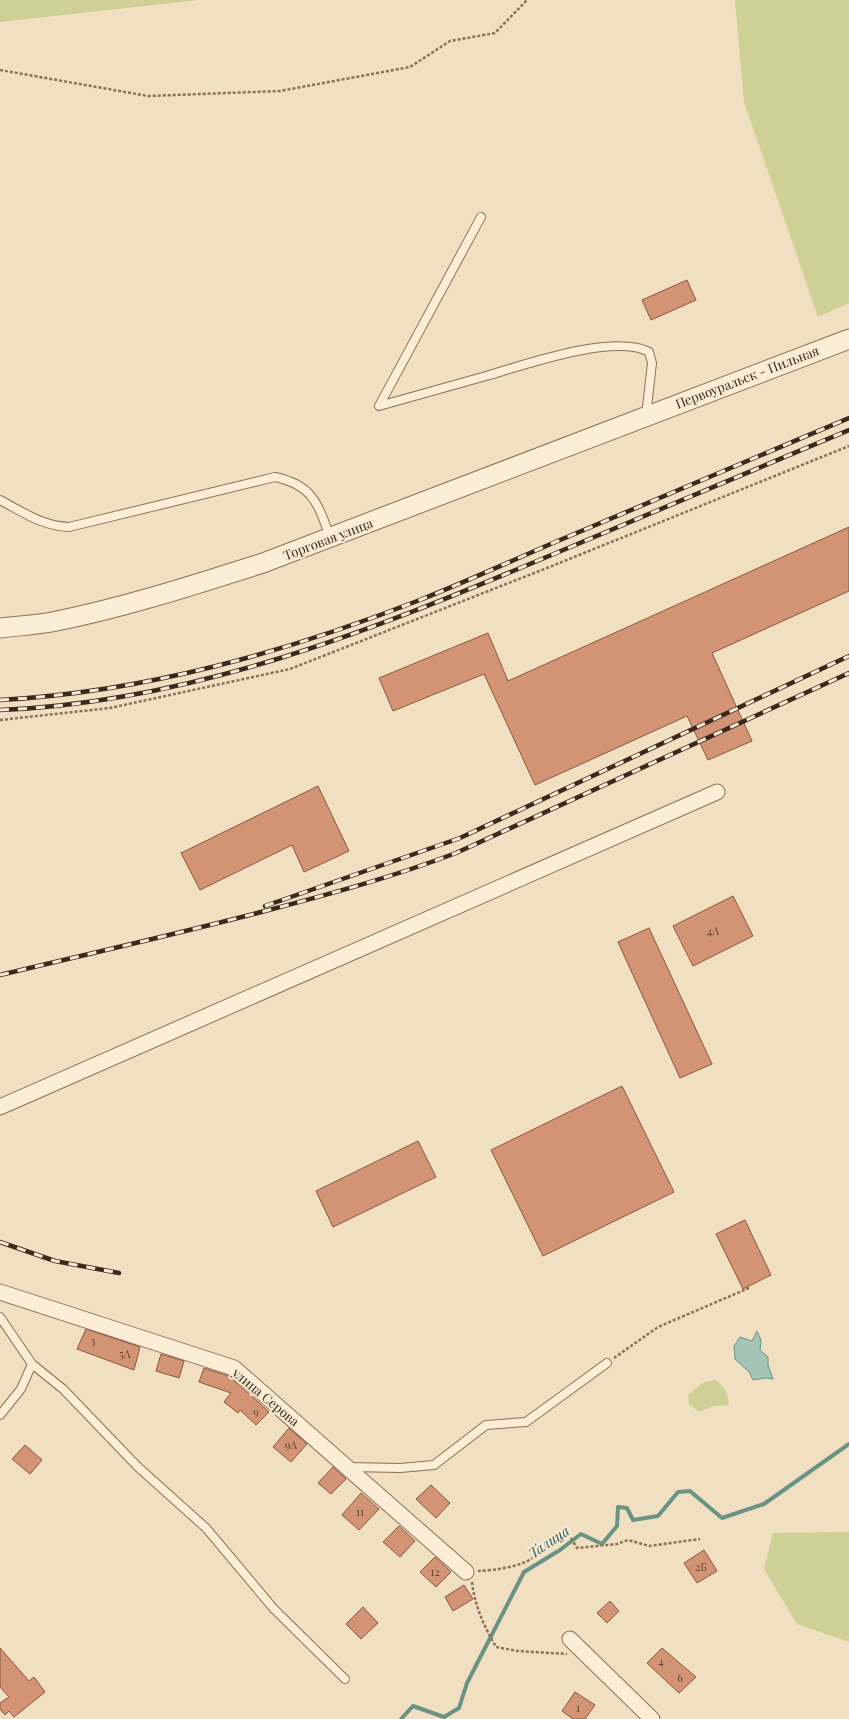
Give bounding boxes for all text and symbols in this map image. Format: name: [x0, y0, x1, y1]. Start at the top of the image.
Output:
street label: Первоуральск - Пильная: [673, 341, 821, 412]
street label: Торговая улица: [281, 514, 375, 563]
house number: 4А: [707, 923, 719, 938]
house number: 3: [91, 1333, 96, 1348]
house number: 5А: [119, 1346, 131, 1361]
street label: улица Серова: [229, 1363, 304, 1430]
house number: 9: [253, 1404, 259, 1419]
house number: 9А: [285, 1437, 297, 1452]
house number: 11: [356, 1504, 364, 1519]
water label: Талица: [524, 1521, 573, 1562]
house number: 2Б: [695, 1559, 707, 1574]
house number: 12: [430, 1564, 440, 1579]
house number: 4: [658, 1653, 664, 1668]
house number: 6: [677, 1670, 683, 1685]
house number: 1: [576, 1700, 580, 1715]

